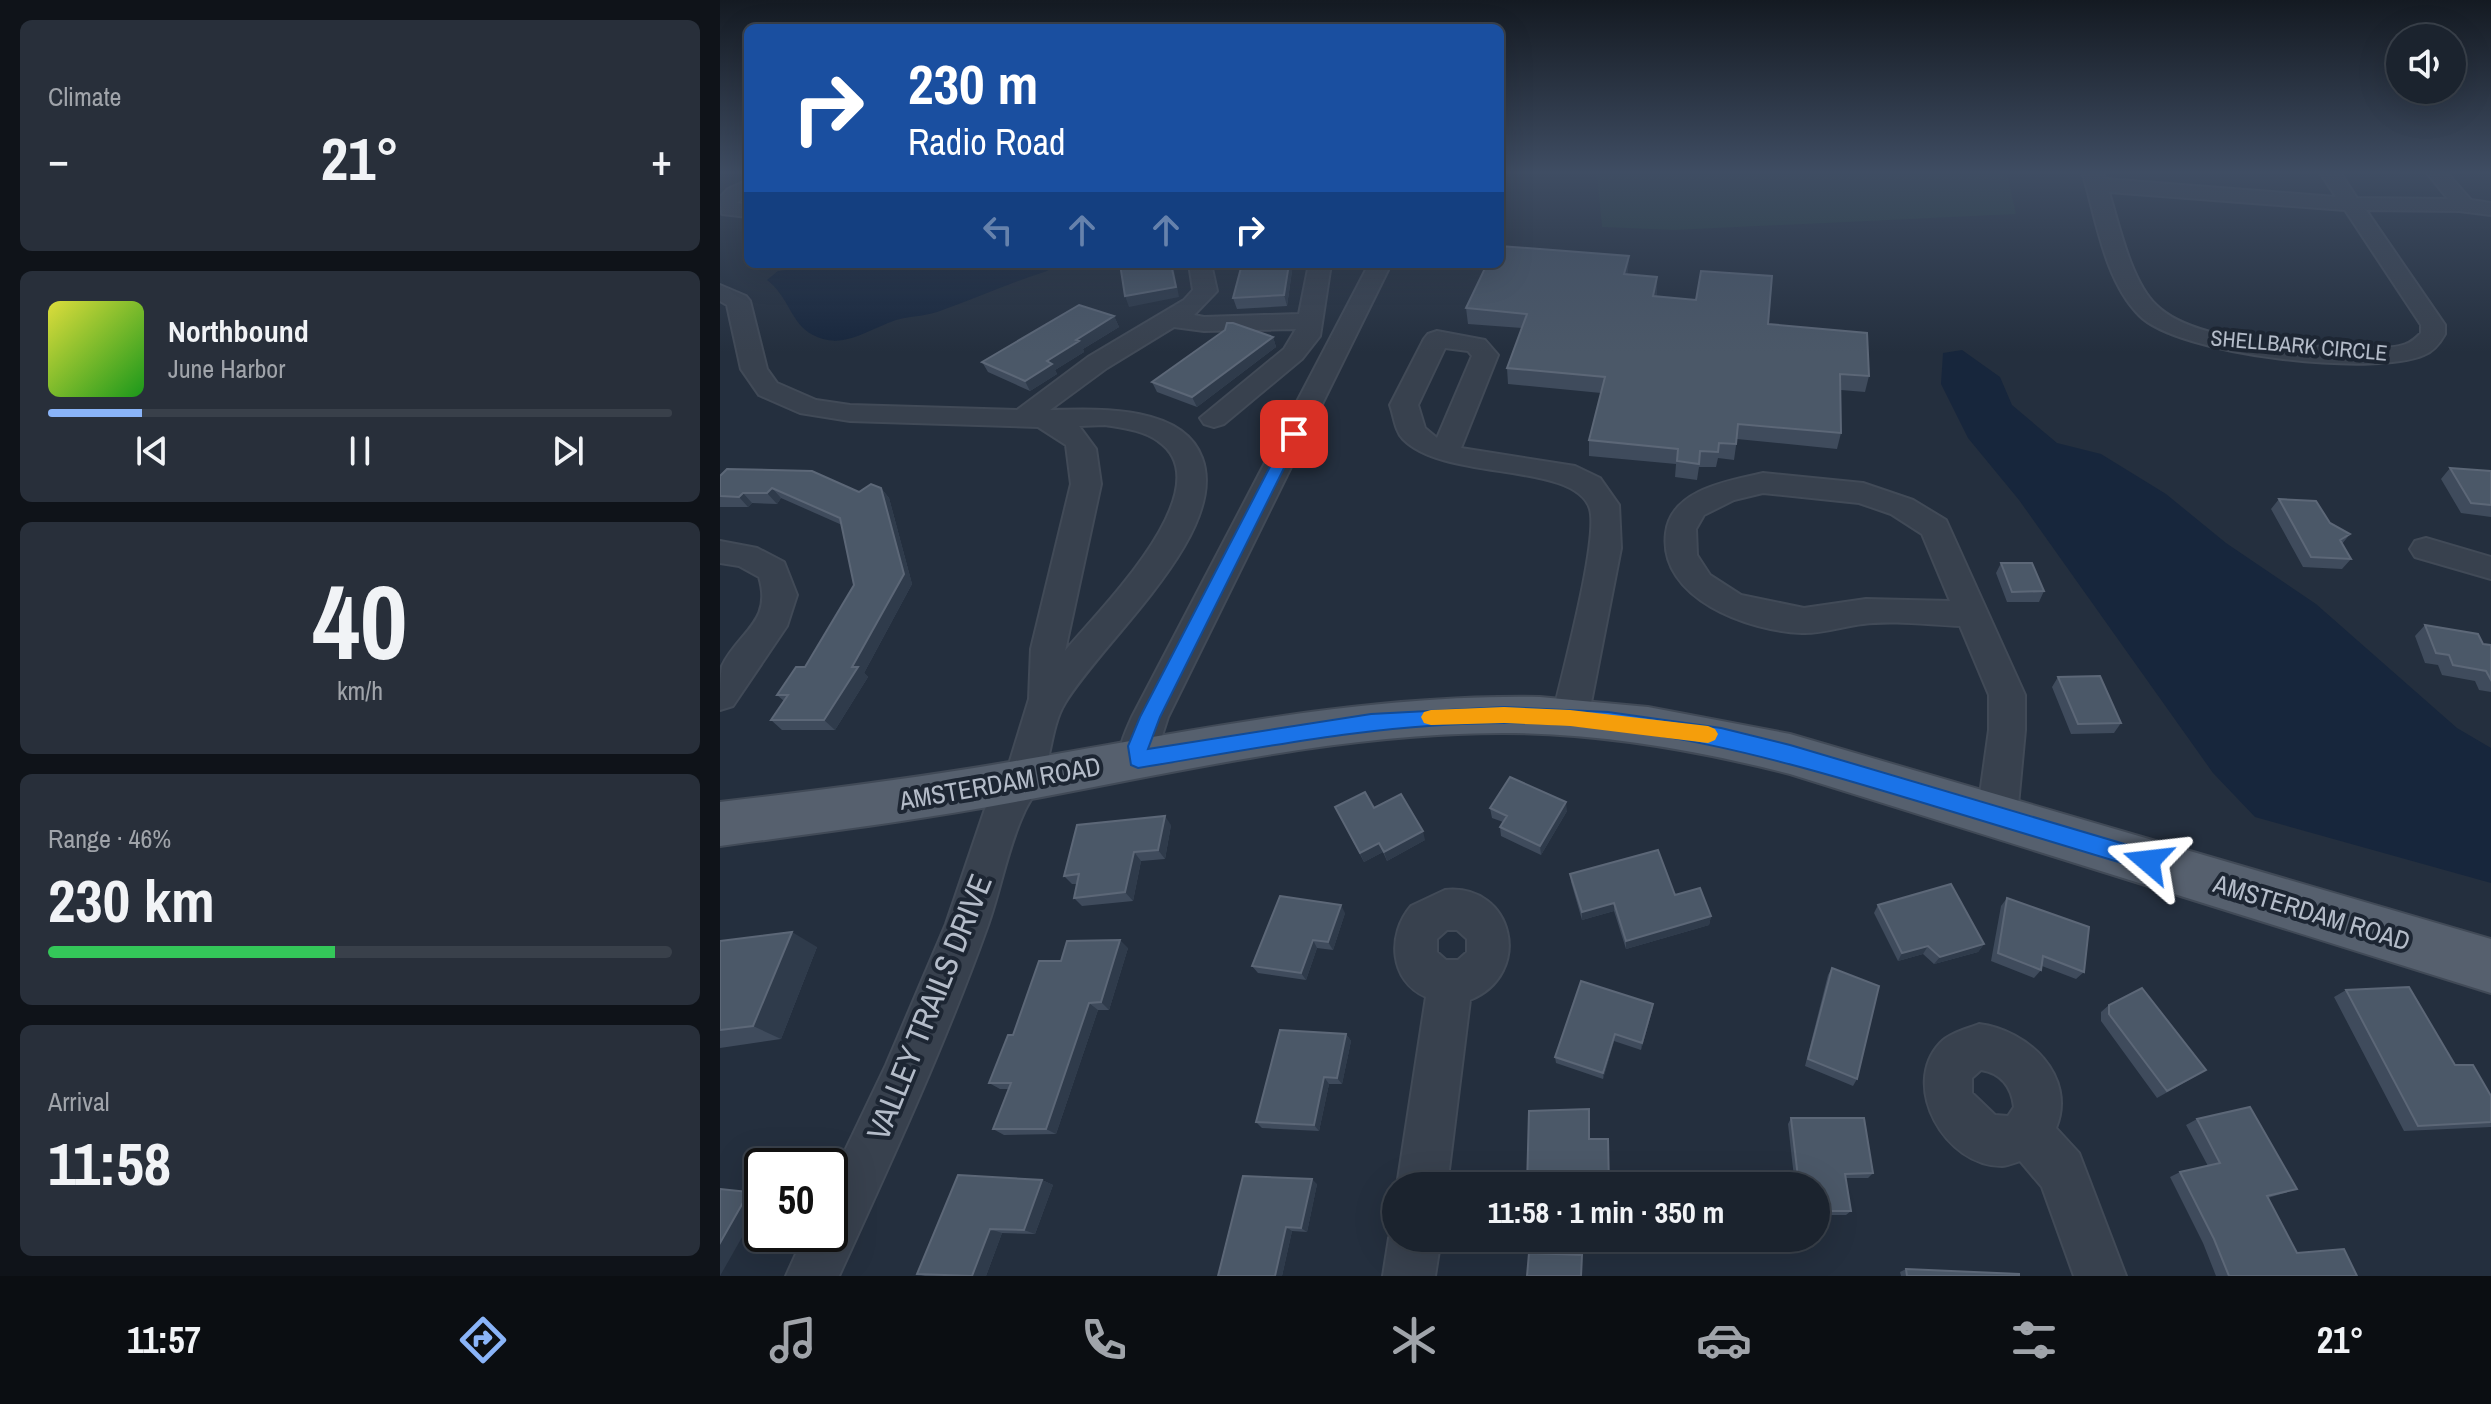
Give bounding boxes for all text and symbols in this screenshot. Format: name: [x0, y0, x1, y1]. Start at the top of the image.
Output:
map controls: [2386, 24, 2466, 104]
button: sound: [2386, 24, 2466, 104]
text: 230 m: [908, 46, 1038, 121]
icon: right: [776, 56, 880, 160]
text: Climate: [48, 79, 121, 114]
text: 21°: [321, 118, 399, 199]
text: Radio Road: [908, 118, 1066, 166]
text: −: [48, 129, 69, 189]
text: +: [651, 129, 672, 189]
icon: left: [976, 208, 1020, 252]
icon: ahead: [1060, 208, 1104, 252]
icon: ahead: [1144, 208, 1188, 252]
icon: right: [1228, 208, 1272, 252]
text: Northbound: [168, 311, 309, 351]
street label: SHELLBARK CIRCLE: [2209, 322, 2389, 368]
text: June Harbor: [168, 351, 285, 386]
pin: [1260, 400, 1328, 468]
icon: arrive: [1272, 412, 1316, 456]
icon: previous: [130, 429, 174, 473]
icon: pause: [338, 429, 382, 473]
icon: next: [546, 429, 590, 473]
text: 40: [313, 551, 407, 691]
text: km/h: [337, 673, 383, 708]
street label: AMSTERDAM ROAD: [896, 748, 1103, 818]
position arrow: [2106, 819, 2190, 903]
text: Range · 46%: [48, 821, 171, 856]
text: 230 km: [48, 860, 215, 941]
street label: AMSTERDAM ROAD: [2209, 865, 2415, 959]
street label: VALLEY TRAILS DRIVE: [856, 868, 1002, 1146]
text: Arrival: [48, 1084, 110, 1119]
text: 11:58: [48, 1123, 171, 1204]
speed limit sign: 50: [744, 1148, 848, 1252]
text: 11:58 · 1 min · 350 m: [1488, 1192, 1724, 1232]
icon: directions: [455, 1312, 511, 1368]
icon: music: [765, 1312, 821, 1368]
icon: phone: [1076, 1312, 1132, 1368]
icon: climate: [1386, 1312, 1442, 1368]
icon: car: [1696, 1312, 1752, 1368]
icon: filters: [2006, 1312, 2062, 1368]
text: 11:57: [127, 1316, 201, 1364]
text: 21°: [2317, 1316, 2364, 1364]

